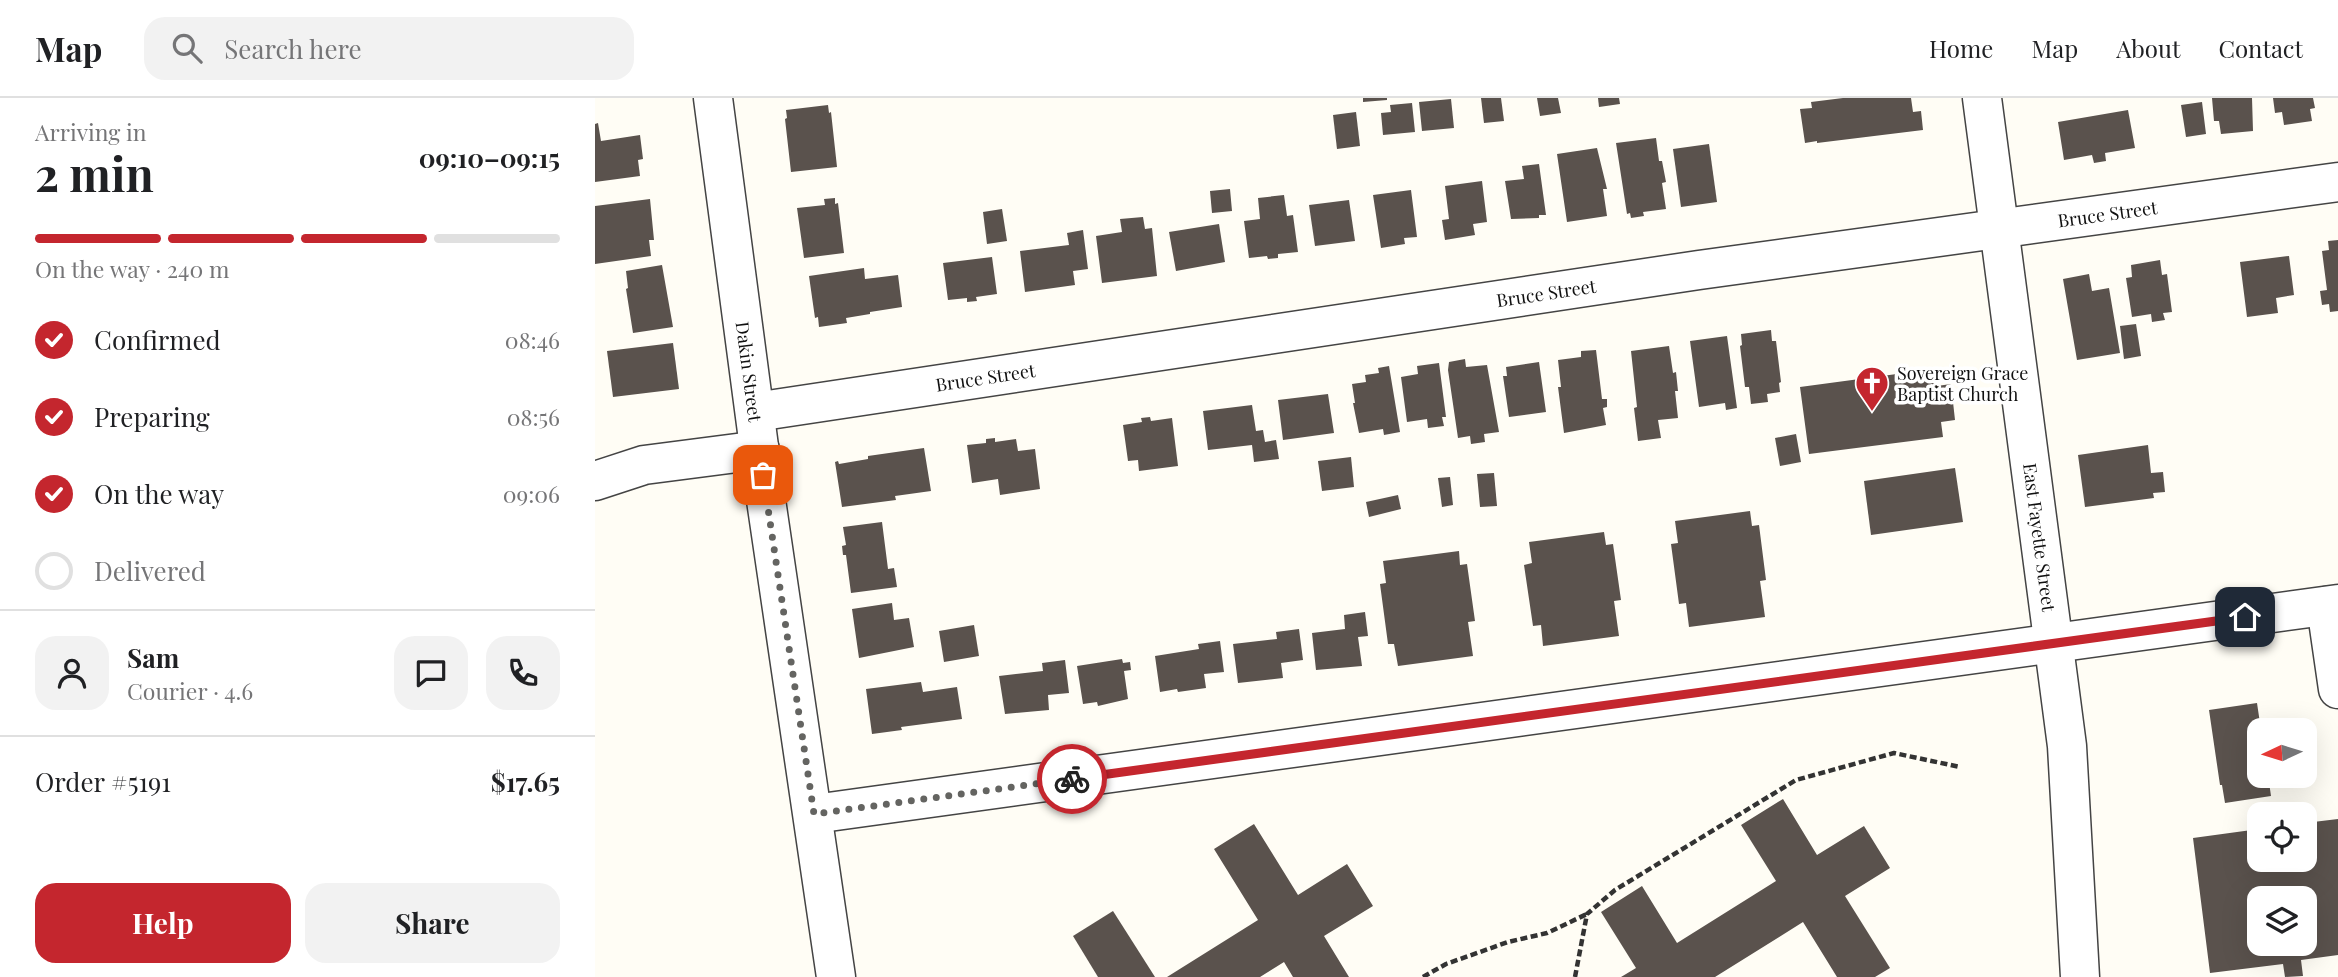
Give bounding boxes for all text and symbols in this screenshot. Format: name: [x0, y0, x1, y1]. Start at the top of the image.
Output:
search box: [144, 17, 634, 80]
text: Map: [35, 26, 102, 70]
icon: search: [168, 29, 206, 67]
text: Search here: [224, 31, 362, 66]
text: Home: [1929, 32, 1993, 64]
text: Map: [2031, 32, 2078, 64]
text: About: [2116, 32, 2180, 64]
text: Contact: [2218, 32, 2303, 64]
text: Arriving in: [35, 116, 147, 147]
text: 09:10–09:15: [419, 140, 560, 175]
text: 2 min: [35, 142, 154, 204]
street label: Bruce Street: [2056, 195, 2159, 232]
text: On the way · 240 m: [35, 253, 229, 284]
street label: Bruce Street: [1495, 274, 1598, 312]
street label: Dakin Street: [731, 320, 768, 424]
icon: check: [35, 321, 73, 359]
text: Confirmed: [94, 322, 221, 357]
text: 08:46: [505, 324, 560, 355]
street label: Bruce Street: [934, 358, 1037, 397]
place label: Sovereign Grace Baptist Church: [1897, 361, 2028, 406]
church icon: Sovereign Grace Baptist Church: [1853, 364, 1891, 413]
icon: check: [35, 398, 73, 436]
text: Preparing: [94, 399, 210, 434]
text: 08:56: [507, 401, 560, 432]
pin: [733, 445, 793, 505]
icon: bag: [744, 456, 782, 494]
street label: East Fayette Street: [2018, 462, 2061, 613]
icon: check: [35, 475, 73, 513]
text: On the way: [94, 476, 224, 511]
text: 09:06: [503, 478, 560, 509]
text: Delivered: [94, 553, 206, 588]
pin: [2215, 587, 2275, 647]
icon: home: [2226, 598, 2264, 636]
button: person: [35, 636, 109, 710]
button: chat: [394, 636, 468, 710]
button: phone: [486, 636, 560, 710]
text: Sam: [127, 640, 179, 675]
text: Courier · 4.6: [127, 675, 253, 706]
north arrow: [2247, 718, 2317, 788]
map controls: [2247, 718, 2317, 956]
courier: [1037, 744, 1107, 814]
icon: bike: [1053, 760, 1091, 798]
text: Order #5191: [35, 764, 171, 799]
text: $17.65: [491, 764, 560, 799]
button: locate: [2247, 802, 2317, 872]
button: Help: [35, 883, 291, 963]
button: Share: [305, 883, 560, 963]
button: layers: [2247, 886, 2317, 956]

